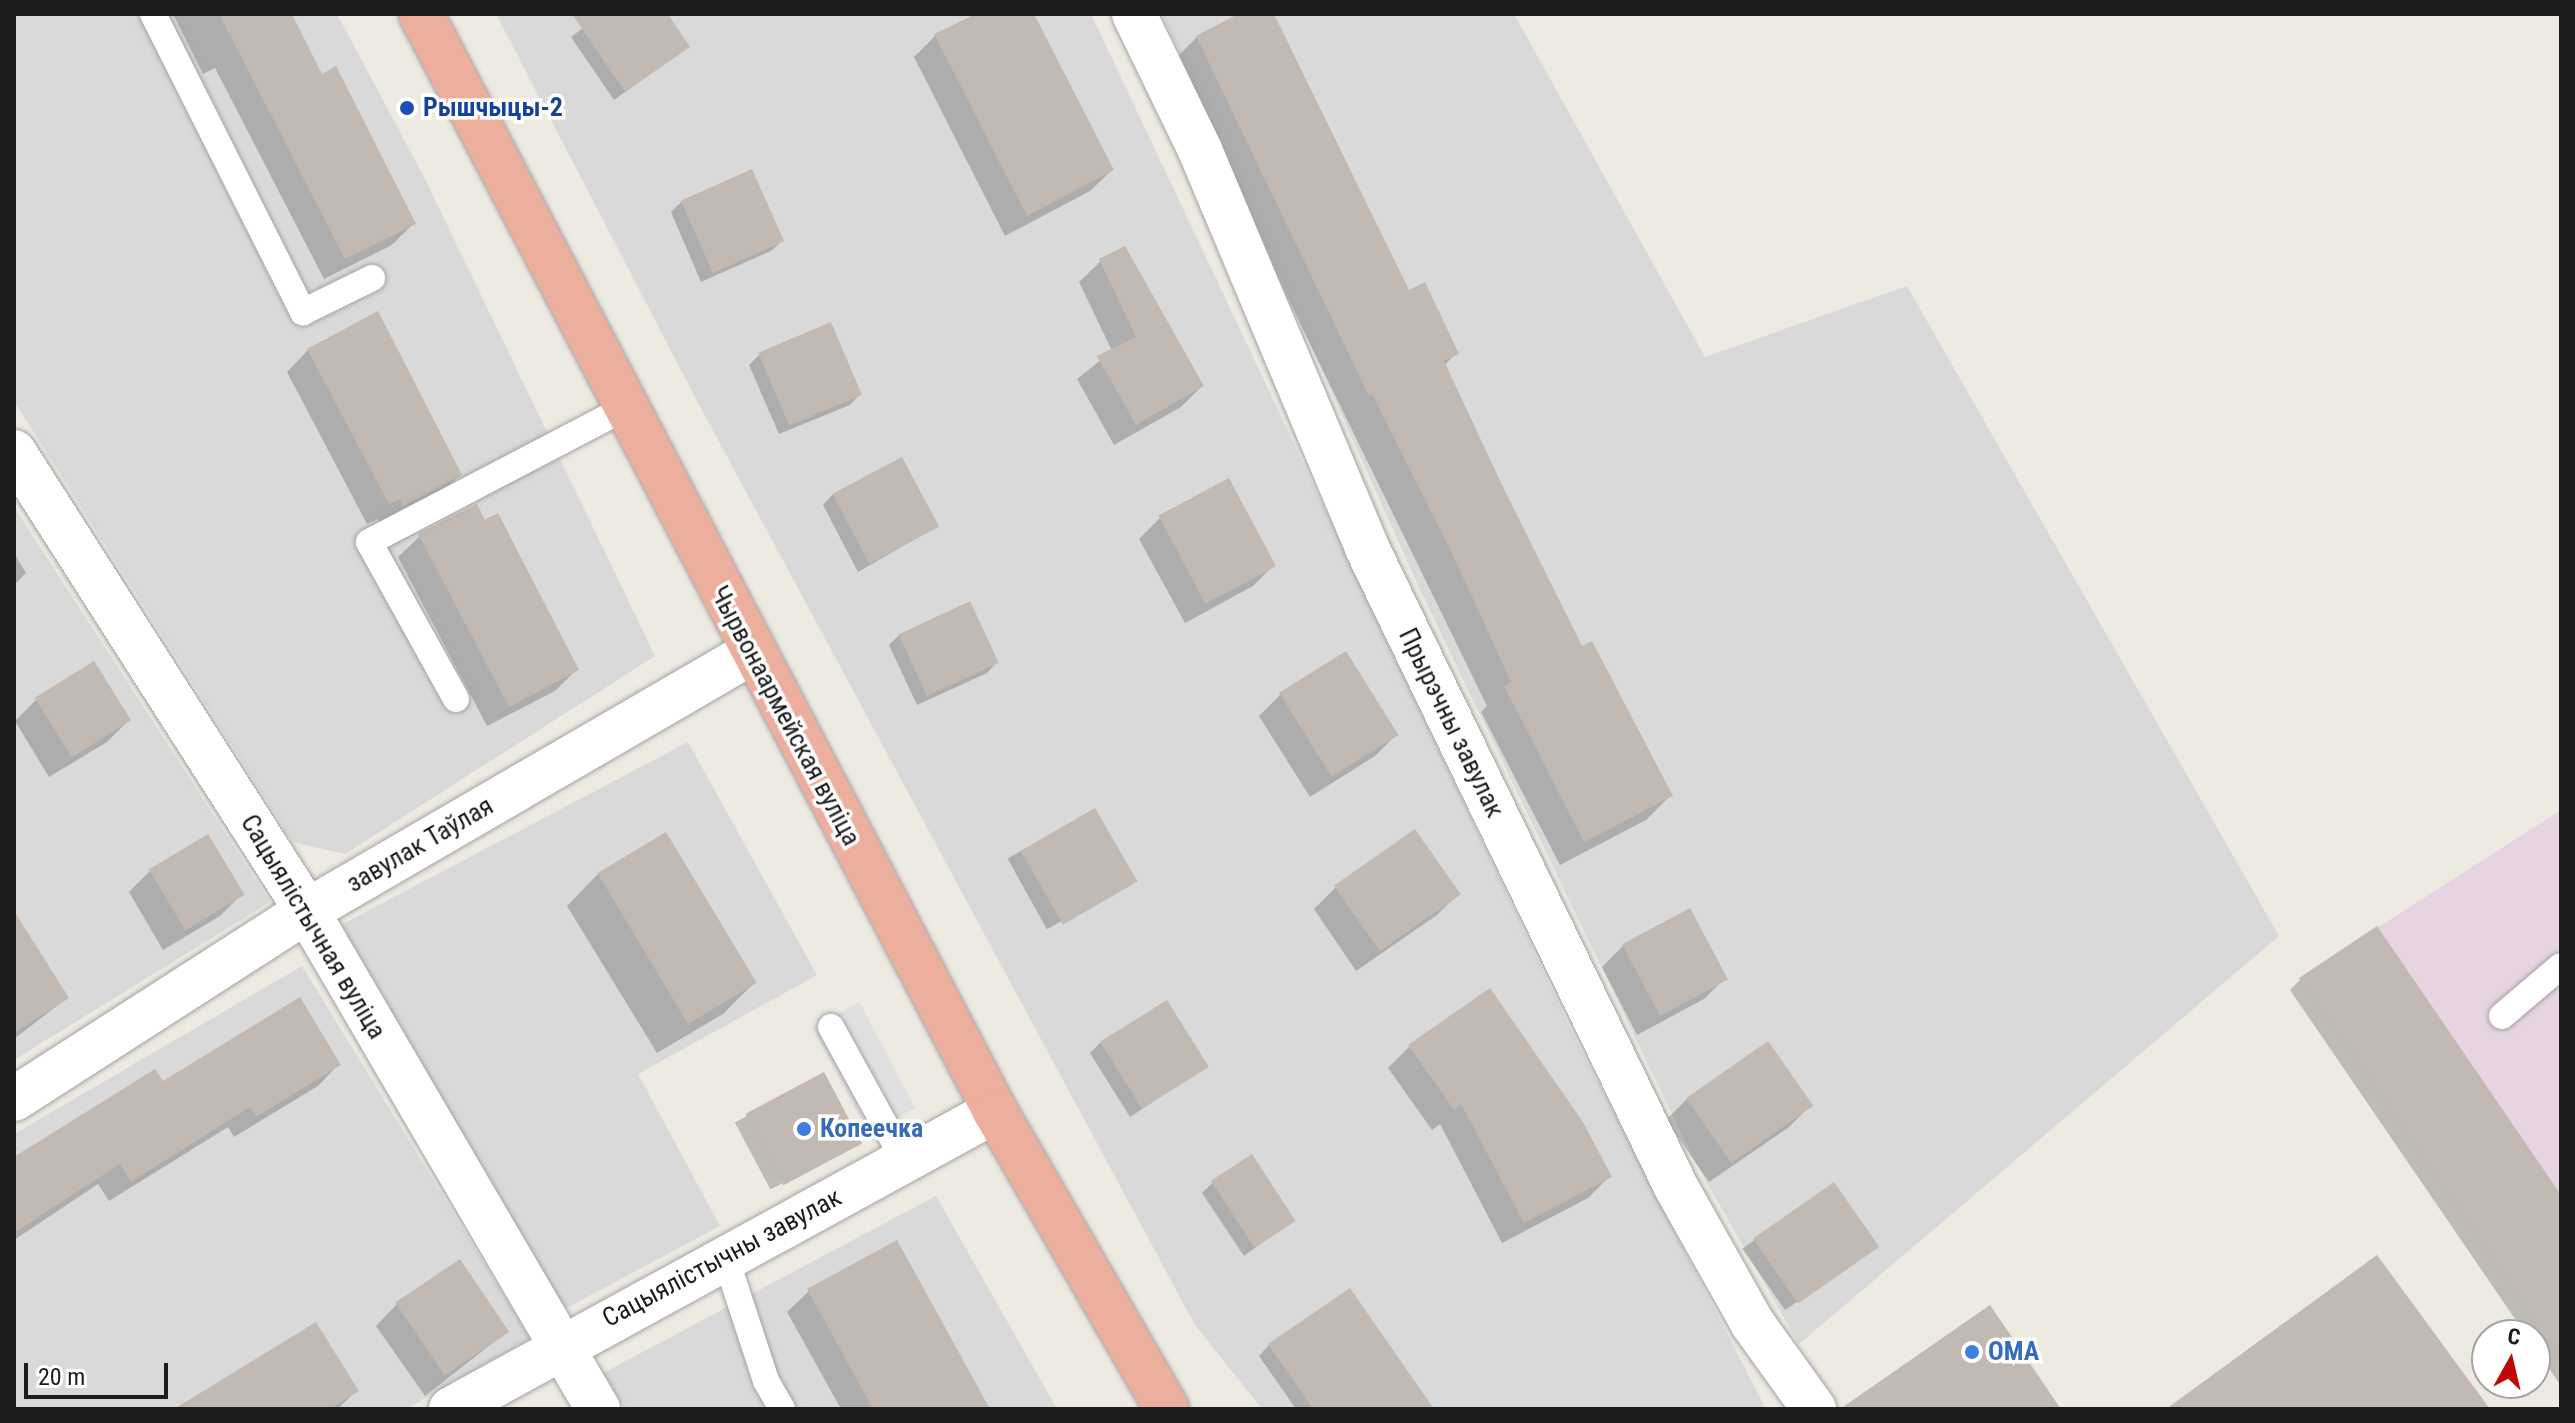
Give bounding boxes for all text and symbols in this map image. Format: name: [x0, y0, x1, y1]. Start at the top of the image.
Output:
place label: Рышчыцы-2: [423, 92, 563, 124]
marker: Рышчыцы-2: [398, 99, 416, 117]
street label: Чырвонаармейская вуліца: [703, 581, 867, 851]
street label: Прырэчны завулак: [1392, 623, 1510, 823]
street label: завулак Таўлая: [341, 790, 499, 900]
street label: Сацыялістычная вуліца: [234, 809, 392, 1045]
place label: Копеечка: [820, 1113, 923, 1145]
marker: Копеечка: [795, 1120, 813, 1138]
street label: Сацыялістычны завулак: [597, 1182, 847, 1334]
north arrow: [2471, 1319, 2551, 1399]
text: С: [2506, 1323, 2522, 1350]
place label: ОМА: [1988, 1336, 2039, 1368]
marker: ОМА: [1963, 1343, 1981, 1361]
scale bar: [28, 1347, 172, 1397]
text: 20 m: [38, 1363, 85, 1391]

